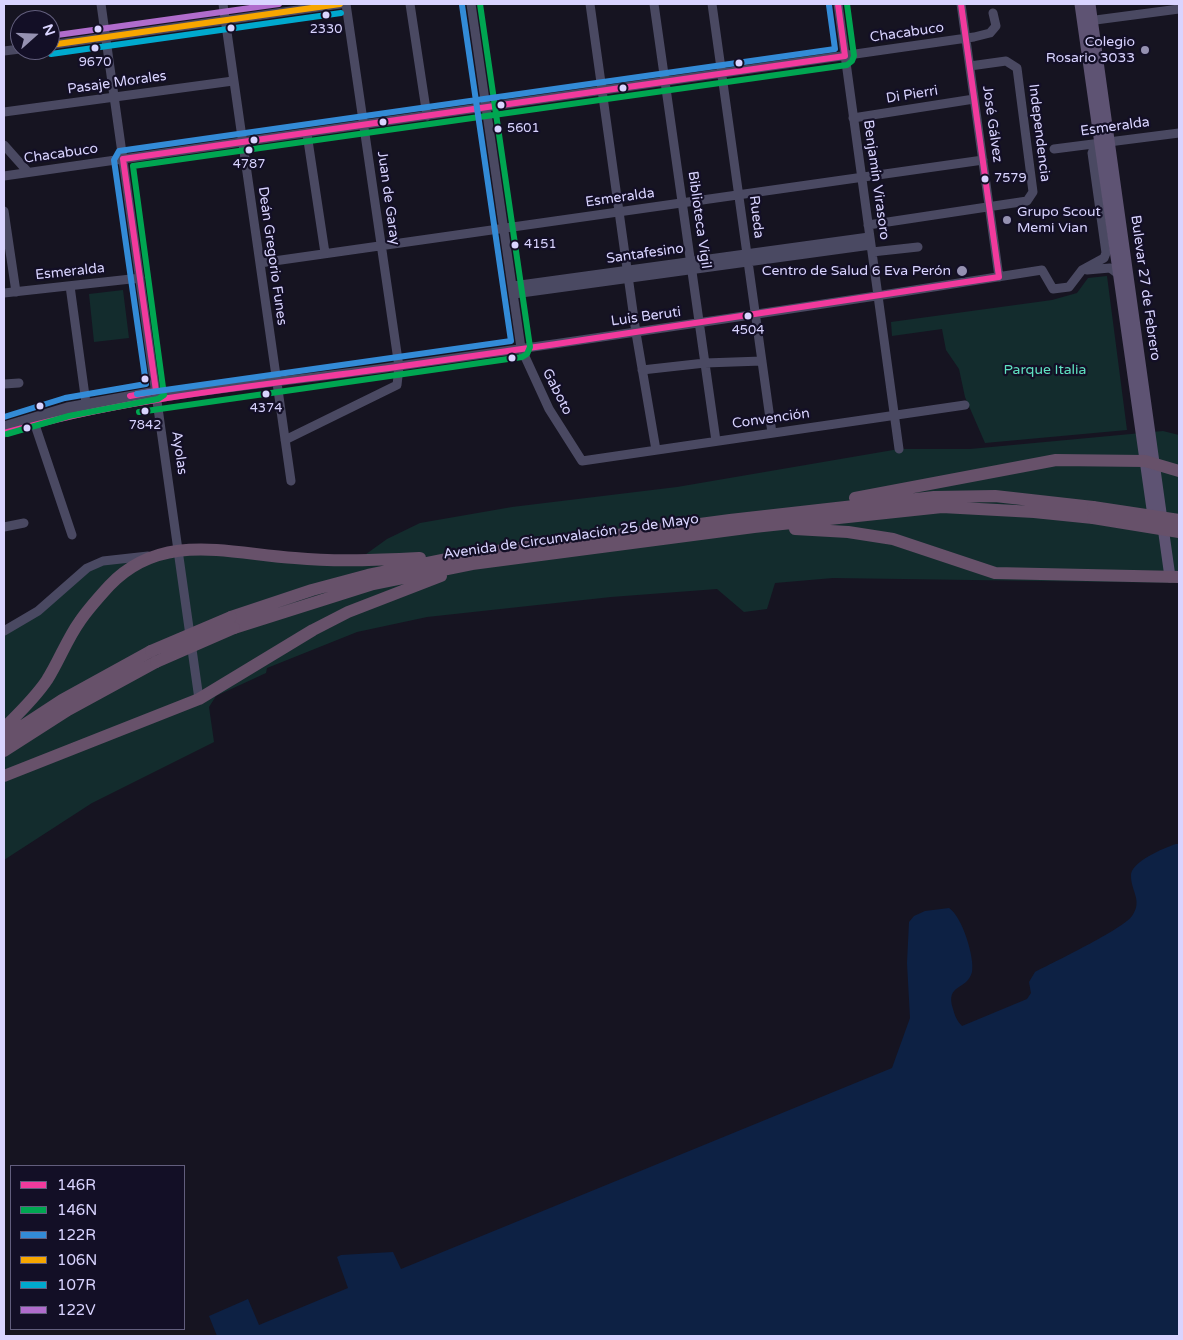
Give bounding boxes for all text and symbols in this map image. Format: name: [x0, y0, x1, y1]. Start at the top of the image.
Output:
north arrow: [10, 10, 60, 60]
marker: 2330: [321, 10, 331, 20]
street label: Chacabuco: [869, 19, 945, 47]
text: N: [39, 22, 59, 38]
place label: 2330: [310, 22, 342, 38]
unlabelled marker: [226, 23, 236, 33]
unlabelled marker: [93, 24, 103, 34]
place label: Colegio Rosario 3033: [1046, 34, 1135, 66]
marker: 9670: [90, 43, 100, 53]
marker: Colegio Rosario 3033: [1139, 44, 1151, 56]
place label: 9670: [79, 55, 111, 71]
unlabelled marker: [734, 58, 744, 68]
street label: Pasaje Morales: [66, 68, 168, 98]
unlabelled marker: [618, 83, 628, 93]
street label: Di Pierri: [885, 83, 939, 107]
street label: Independencia: [1025, 83, 1053, 183]
street label: José Gálvez: [978, 84, 1006, 164]
unlabelled marker: [496, 100, 506, 110]
street label: Esmeralda: [1079, 114, 1151, 140]
unlabelled marker: [378, 117, 388, 127]
street label: Benjamín Virasoro: [859, 119, 893, 241]
place label: 5601: [507, 121, 540, 137]
marker: 5601: [493, 124, 503, 134]
unlabelled marker: [249, 135, 259, 145]
street label: Chacabuco: [23, 140, 99, 168]
marker: 4787: [244, 145, 254, 155]
street label: Juan de Garay: [373, 150, 403, 246]
place label: 4787: [233, 157, 265, 173]
street label: Biblioteca Vigil: [684, 170, 714, 270]
place label: 7579: [994, 171, 1027, 187]
marker: 7579: [980, 174, 990, 184]
street label: Esmeralda: [584, 185, 656, 211]
street label: Deán Gregorio Funes: [254, 186, 290, 326]
street label: Rueda: [745, 195, 767, 239]
place label: Grupo Scout Memi Vian: [1017, 204, 1101, 236]
marker: Grupo Scout Memi Vian: [1001, 214, 1013, 226]
street label: Bulevar 27 de Febrero: [1126, 214, 1164, 362]
place label: 4151: [524, 237, 557, 253]
marker: 4151: [510, 240, 520, 250]
street label: Santafesino: [605, 240, 685, 268]
street label: Esmeralda: [34, 260, 106, 284]
place label: Centro de Salud 6 Eva Perón: [762, 263, 951, 279]
marker: Centro de Salud 6 Eva Perón: [955, 264, 969, 278]
street label: Luis Beruti: [610, 304, 682, 330]
marker: 4504: [743, 311, 753, 321]
place label: 4504: [732, 323, 764, 339]
unlabelled marker: [507, 353, 517, 363]
park label: Parque Italia: [1004, 362, 1086, 378]
street label: Gaboto: [538, 366, 576, 418]
unlabelled marker: [140, 374, 150, 384]
marker: 4374: [261, 389, 271, 399]
unlabelled marker: [35, 401, 45, 411]
place label: 4374: [250, 401, 282, 417]
street label: Convención: [731, 405, 811, 433]
marker: 7842: [140, 406, 150, 416]
place label: 7842: [129, 418, 161, 434]
unlabelled marker: [22, 423, 32, 433]
street label: Ayolas: [168, 430, 190, 476]
street label: Avenida de Circunvalación 25 de Mayo: [442, 511, 700, 563]
legend: [10, 1165, 185, 1330]
text: 146R: [57, 1176, 96, 1194]
text: 146N: [57, 1201, 97, 1219]
text: 122R: [57, 1226, 96, 1244]
text: 106N: [57, 1251, 97, 1269]
text: 107R: [57, 1276, 96, 1294]
text: 122V: [57, 1301, 96, 1319]

